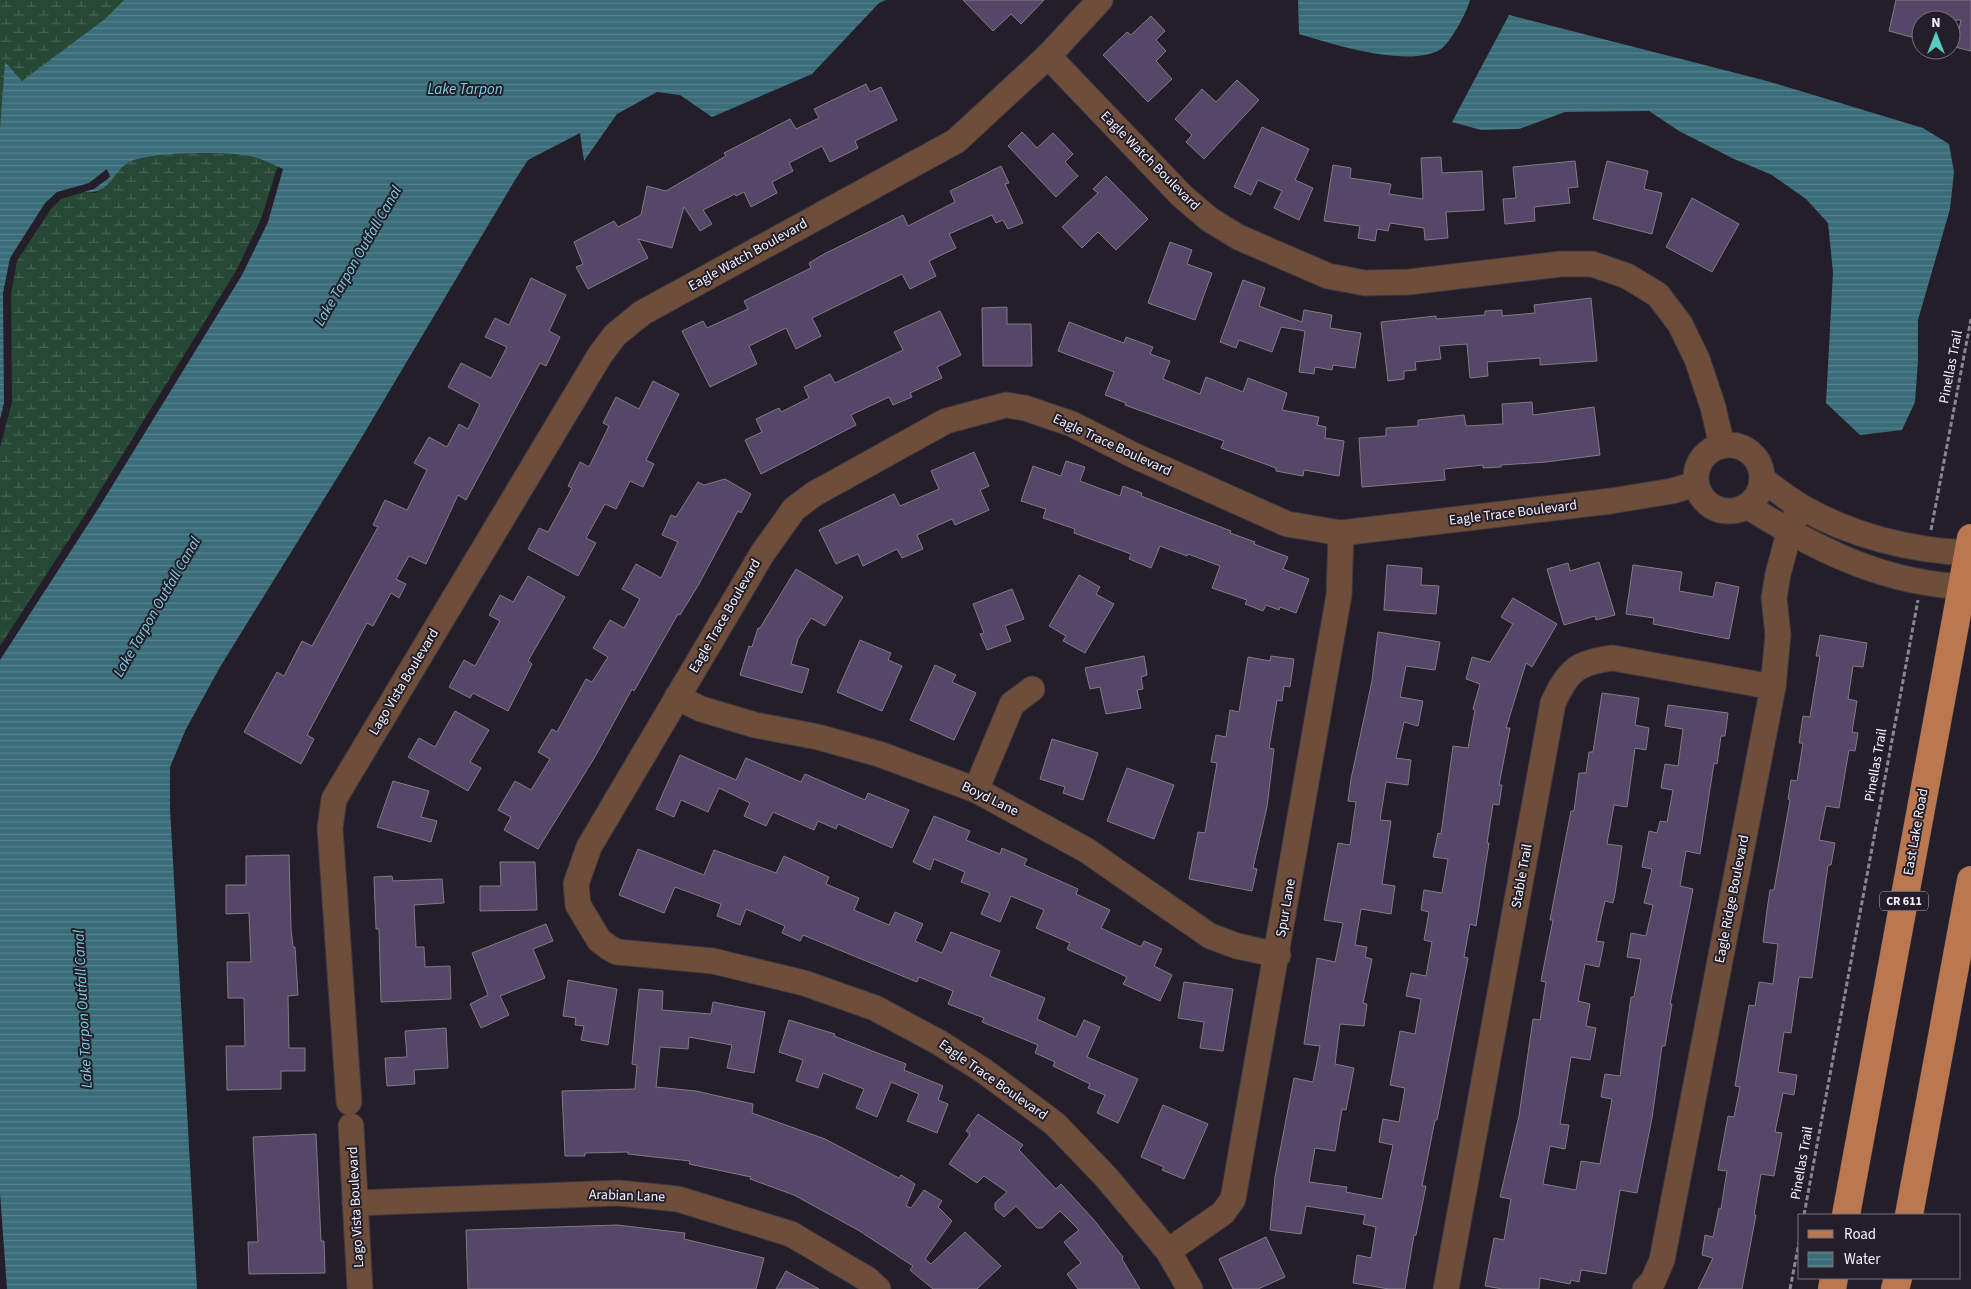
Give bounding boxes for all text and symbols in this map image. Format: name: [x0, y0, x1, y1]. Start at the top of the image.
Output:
north arrow: [1911, 10, 1961, 60]
text: N: [1931, 13, 1941, 33]
water label: Lake Tarpon: [427, 79, 503, 100]
street label: Eagle Watch Boulevard: [1096, 107, 1204, 215]
water label: Lake Tarpon Outfall Canal: [309, 182, 407, 330]
street label: Eagle Watch Boulevard: [685, 214, 811, 296]
street label: Pinellas Trail: [1934, 328, 1968, 405]
street label: Eagle Trace Boulevard: [1049, 409, 1175, 481]
street label: Eagle Trace Boulevard: [1448, 495, 1578, 531]
water label: Lake Tarpon Outfall Canal: [108, 533, 206, 681]
street label: Eagle Trace Boulevard: [684, 555, 766, 677]
street label: Lago Vista Boulevard: [364, 625, 444, 739]
street label: Pinellas Trail: [1860, 726, 1892, 803]
street label: Boyd Lane: [958, 777, 1022, 821]
street label: East Lake Road: [1899, 787, 1933, 877]
street label: Eagle Ridge Boulevard: [1710, 833, 1754, 965]
street label: Stable Trail: [1506, 842, 1538, 910]
street label: Spur Lane: [1271, 877, 1301, 939]
road number: CR 611: [1880, 891, 1928, 910]
water label: Lake Tarpon Outfall Canal: [68, 929, 98, 1089]
street label: Eagle Trace Boulevard: [934, 1035, 1052, 1125]
street label: Pinellas Trail: [1786, 1124, 1818, 1201]
street label: Lago Vista Boulevard: [343, 1146, 369, 1268]
street label: Arabian Lane: [588, 1185, 666, 1207]
legend: [1798, 1214, 1961, 1279]
text: Road: [1844, 1224, 1876, 1245]
text: Water: [1844, 1249, 1881, 1270]

